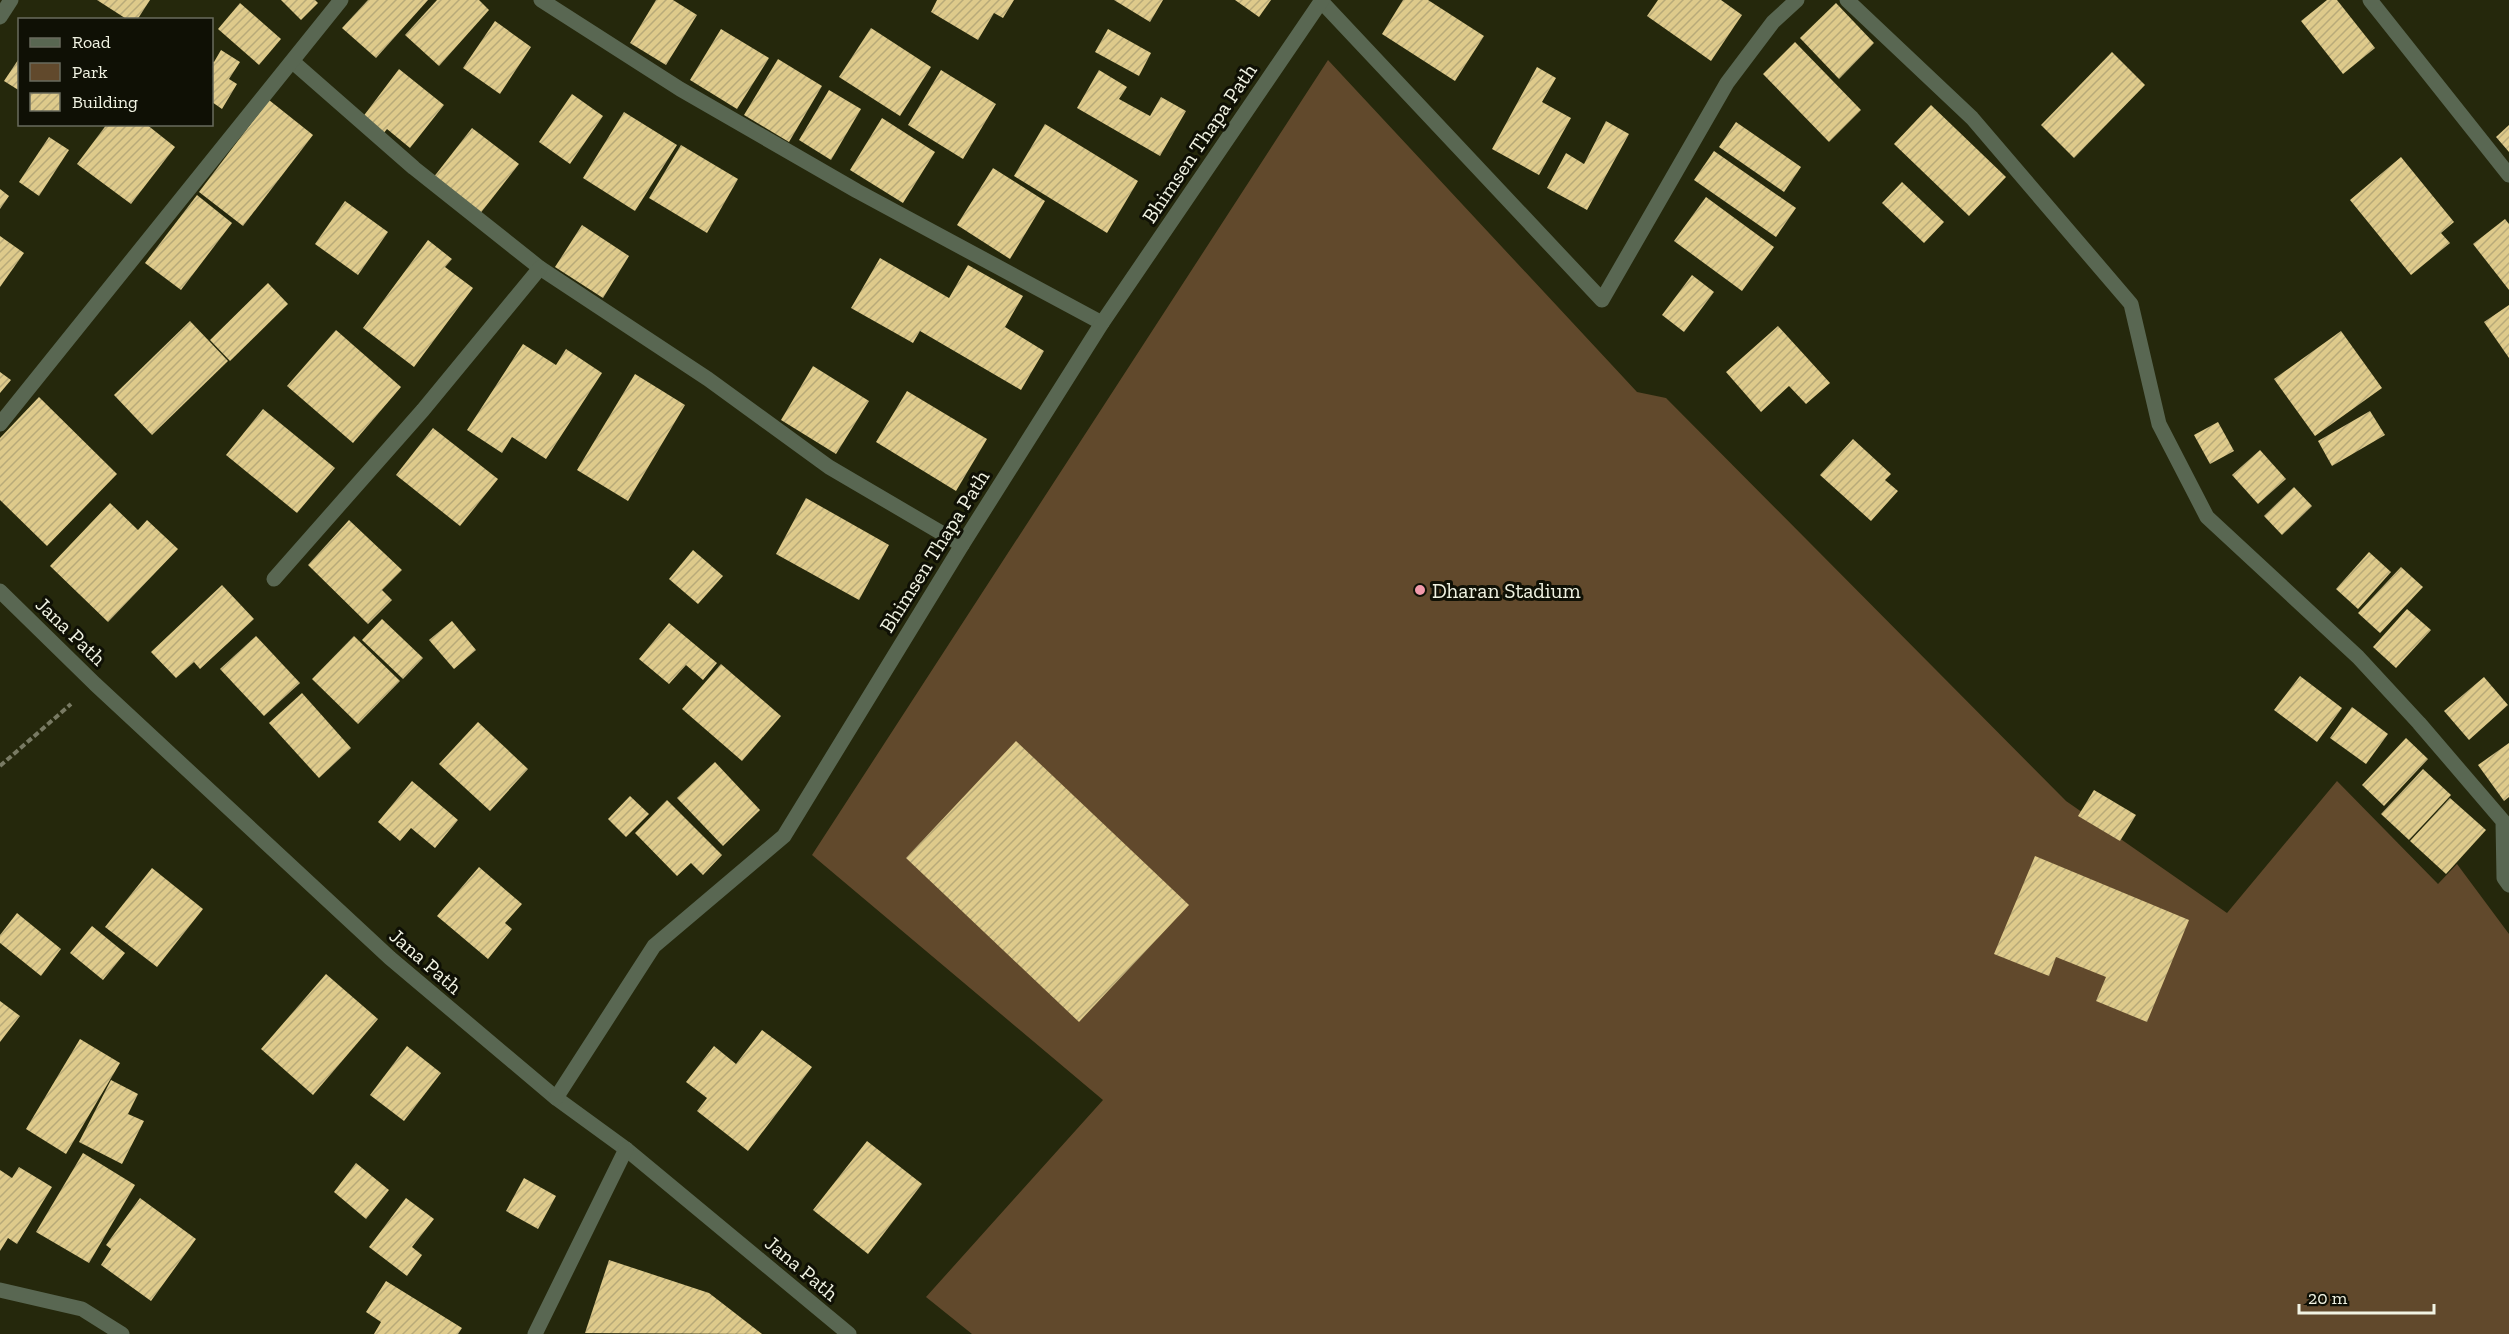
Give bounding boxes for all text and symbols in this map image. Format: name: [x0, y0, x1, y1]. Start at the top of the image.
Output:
legend: [18, 18, 213, 126]
text: Road: [72, 31, 111, 53]
street label: Bhimsen Thapa Path: [1136, 58, 1262, 227]
text: Park: [72, 61, 108, 83]
text: Building: [72, 91, 138, 113]
street label: Bhimsen Thapa Path: [874, 465, 994, 637]
place label: Dharan Stadium: [1432, 578, 1581, 603]
marker: Dharan Stadium: [1413, 583, 1427, 597]
street label: Jana Path: [31, 592, 111, 671]
street label: Jana Path: [385, 923, 467, 999]
street label: Jana Path: [760, 1230, 844, 1306]
scale bar: [2299, 1277, 2434, 1315]
text: 20 m: [2308, 1287, 2348, 1309]

